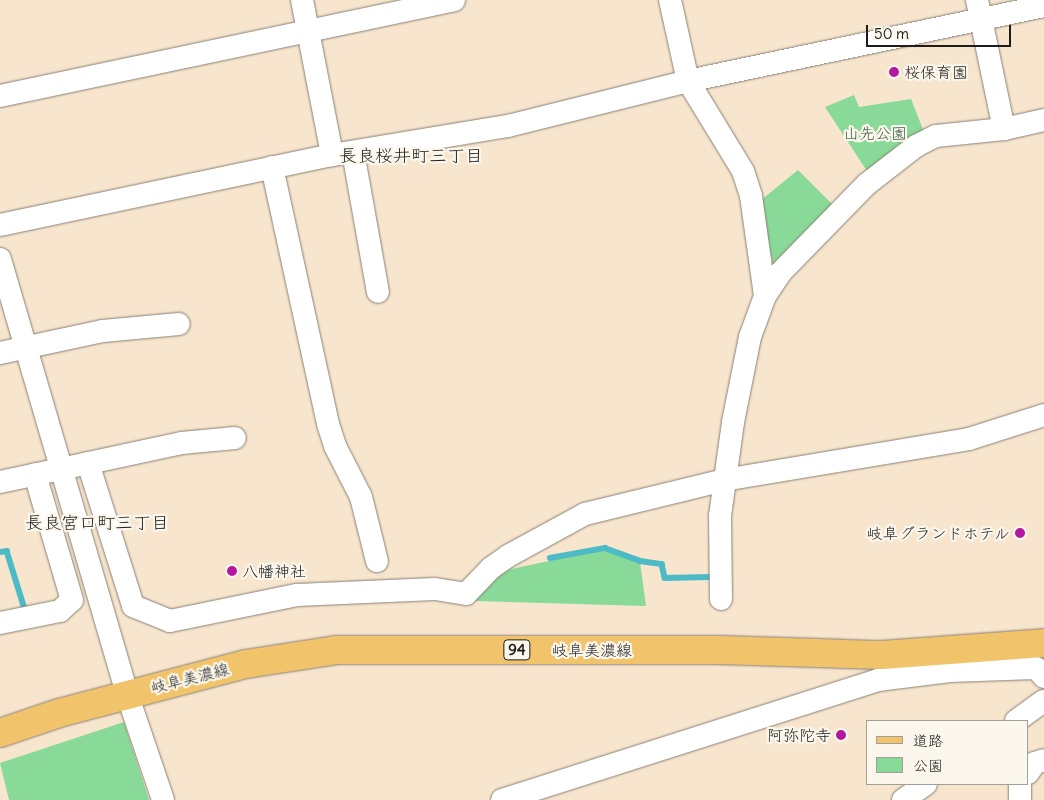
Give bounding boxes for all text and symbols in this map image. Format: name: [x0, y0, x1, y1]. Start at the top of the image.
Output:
scale bar: [869, 15, 1014, 47]
text: 50 m: [874, 24, 909, 43]
place label: 桜保育園: [904, 62, 968, 82]
marker: 桜保育園: [888, 66, 900, 78]
park label: 山先公園: [843, 123, 907, 143]
district label: 長良桜井町三丁目: [339, 145, 483, 167]
district label: 長良宮口町三丁目: [25, 512, 169, 534]
place label: 岐阜グランドホテル: [866, 523, 1010, 543]
marker: 岐阜グランドホテル: [1014, 527, 1026, 539]
place label: 八幡神社: [242, 561, 306, 581]
marker: 八幡神社: [226, 565, 238, 577]
road number: 94: [503, 638, 531, 662]
street label: 岐阜美濃線: [552, 640, 632, 660]
street label: 岐阜美濃線: [149, 659, 231, 697]
legend: [866, 720, 1029, 785]
place label: 阿弥陀寺: [767, 725, 831, 745]
marker: 阿弥陀寺: [835, 729, 847, 741]
text: 道路: [913, 731, 943, 750]
text: 公園: [913, 756, 943, 775]

